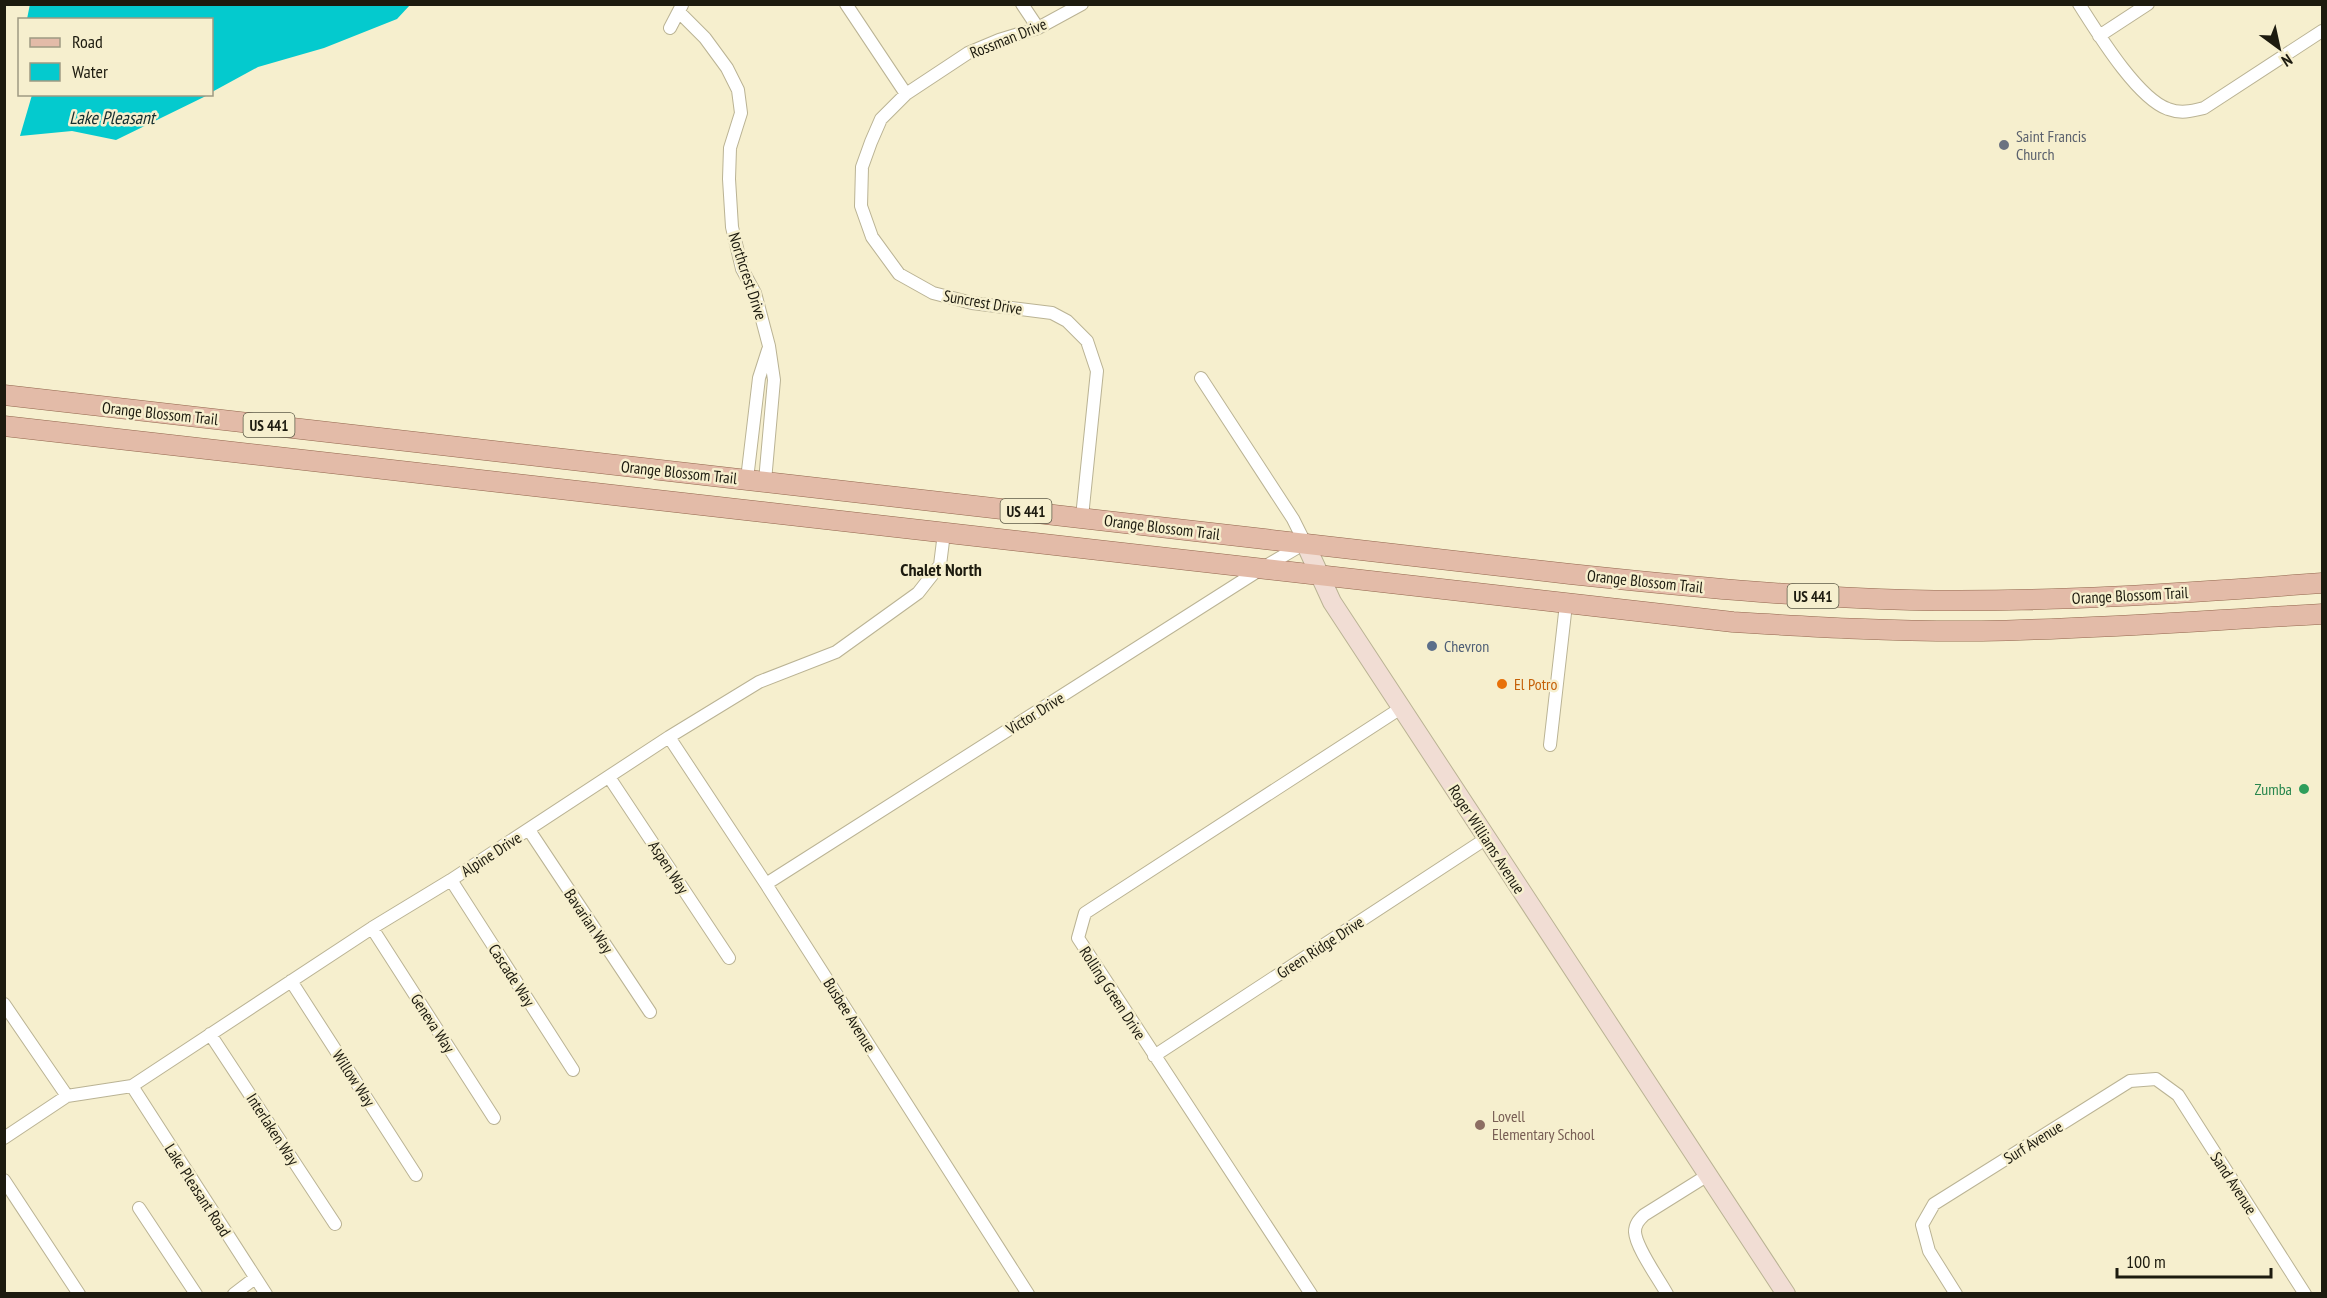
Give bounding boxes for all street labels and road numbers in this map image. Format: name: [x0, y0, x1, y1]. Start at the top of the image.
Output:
street label: Rossman Drive: [967, 14, 1049, 62]
street label: Northcrest Drive: [724, 230, 772, 322]
street label: Suncrest Drive: [942, 285, 1024, 319]
street label: Orange Blossom Trail: [101, 397, 219, 429]
road number: US 441: [244, 413, 294, 437]
street label: Orange Blossom Trail: [620, 456, 738, 488]
road number: US 441: [1000, 499, 1052, 523]
street label: Orange Blossom Trail: [1103, 510, 1221, 544]
street label: Orange Blossom Trail: [1586, 565, 1704, 597]
street label: Orange Blossom Trail: [2071, 582, 2189, 608]
road number: US 441: [1788, 584, 1838, 608]
street label: Victor Drive: [1001, 687, 1068, 739]
street label: Roger Williams Avenue: [1444, 781, 1530, 897]
street label: Alpine Drive: [457, 827, 525, 881]
street label: Aspen Way: [644, 837, 694, 897]
street label: Bavarian Way: [560, 885, 618, 957]
street label: Green Ridge Drive: [1273, 911, 1367, 983]
street label: Cascade Way: [484, 940, 540, 1010]
street label: Rolling Green Drive: [1075, 943, 1151, 1043]
street label: Busbee Avenue: [819, 974, 881, 1056]
street label: Geneva Way: [407, 990, 459, 1056]
street label: Willow Way: [328, 1046, 380, 1110]
street label: Interlaken Way: [242, 1089, 304, 1169]
street label: Surf Avenue: [2000, 1116, 2066, 1168]
street label: Lake Pleasant Road: [161, 1140, 235, 1240]
street label: Sand Avenue: [2206, 1148, 2262, 1218]

